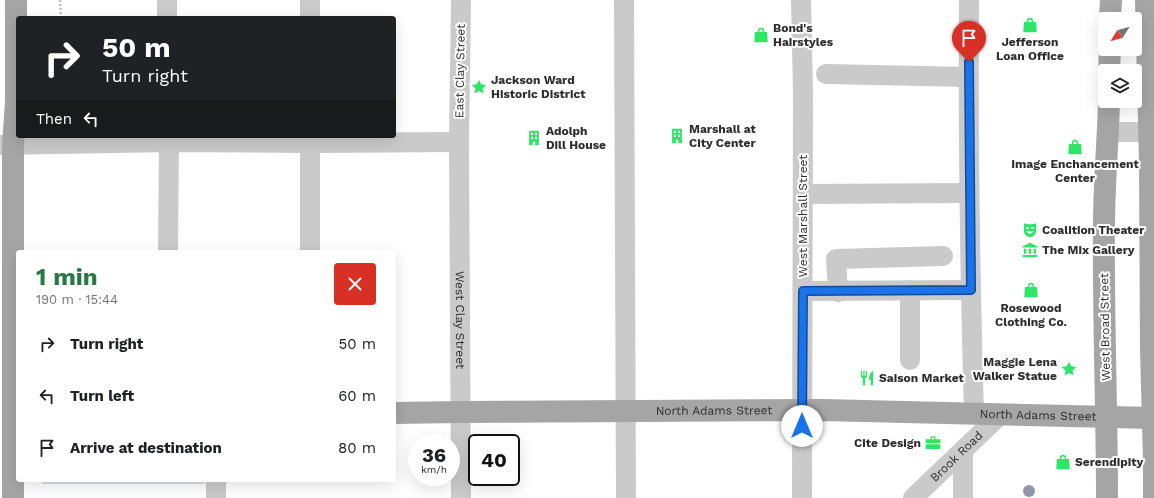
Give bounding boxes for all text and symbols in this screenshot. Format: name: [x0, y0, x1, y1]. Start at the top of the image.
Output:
north arrow: [1098, 12, 1142, 56]
map controls: [1098, 12, 1142, 108]
shop icon: Jefferson Loan Office: [1021, 16, 1039, 34]
place label: Bond's Hairstyles: [773, 21, 834, 49]
pin: [952, 21, 986, 62]
street label: East Clay Street: [452, 24, 468, 118]
shop icon: Bond's Hairstyles: [752, 26, 770, 44]
icon: arrive: [958, 27, 980, 49]
text: 50 m: [102, 31, 171, 64]
icon: right: [36, 32, 88, 84]
place label: Jefferson Loan Office: [996, 35, 1064, 63]
button: layers: [1098, 64, 1142, 108]
text: Turn right: [102, 65, 188, 86]
place label: Jackson Ward Historic District: [491, 73, 586, 101]
place icon: Jackson Ward Historic District: [470, 78, 488, 96]
icon: left: [80, 108, 102, 130]
text: Then: [36, 110, 72, 128]
place label: Marshall at City Center: [689, 122, 757, 150]
place label: Adolph Dill House: [546, 124, 606, 152]
building icon: Marshall at City Center: [668, 127, 686, 145]
building icon: Adolph Dill House: [525, 129, 543, 147]
shop icon: Image Enchancement Center: [1066, 138, 1084, 156]
street label: West Marshall Street: [796, 155, 810, 277]
place label: Image Enchancement Center: [1011, 157, 1139, 185]
theatre icon: Coalition Theater: [1021, 221, 1039, 239]
place label: Coalition Theater: [1042, 223, 1145, 237]
museum icon: The Mix Gallery: [1021, 241, 1039, 259]
place label: The Mix Gallery: [1042, 243, 1135, 257]
text: 1 min: [36, 263, 98, 291]
button: close: [334, 263, 376, 305]
street label: West Clay Street: [453, 271, 467, 369]
street label: West Broad Street: [1097, 273, 1113, 381]
shop icon: Rosewood Clothing Co.: [1022, 281, 1040, 299]
text: 190 m · 15:44: [36, 292, 118, 307]
place label: Rosewood Clothing Co.: [995, 301, 1067, 329]
icon: right: [36, 333, 58, 355]
text: Turn right: [70, 335, 143, 353]
text: 50 m: [339, 335, 376, 353]
place label: Maggie Lena Walker Statue: [973, 355, 1057, 383]
place icon: Maggie Lena Walker Statue: [1060, 360, 1078, 378]
restaurant icon: Saison Market: [858, 369, 876, 387]
place label: Saison Market: [879, 371, 965, 385]
icon: left: [36, 385, 58, 407]
text: Turn left: [70, 387, 134, 405]
text: 60 m: [338, 387, 376, 405]
street label: North Adams Street: [656, 403, 772, 418]
position arrow: [781, 405, 823, 447]
street label: North Adams Street: [979, 407, 1096, 424]
street label: Brook Road: [927, 428, 985, 485]
speed limit sign: 40: [468, 434, 520, 486]
office icon: Cite Design: [924, 434, 942, 452]
place label: Cite Design: [854, 436, 921, 450]
icon: arrive: [36, 437, 58, 459]
text: Arrive at destination: [70, 439, 222, 457]
text: 80 m: [338, 439, 376, 457]
text: 36: [422, 443, 446, 467]
shop icon: Serendipity: [1054, 453, 1072, 471]
place label: Serendipity: [1075, 455, 1143, 469]
text: km/h: [421, 464, 447, 475]

